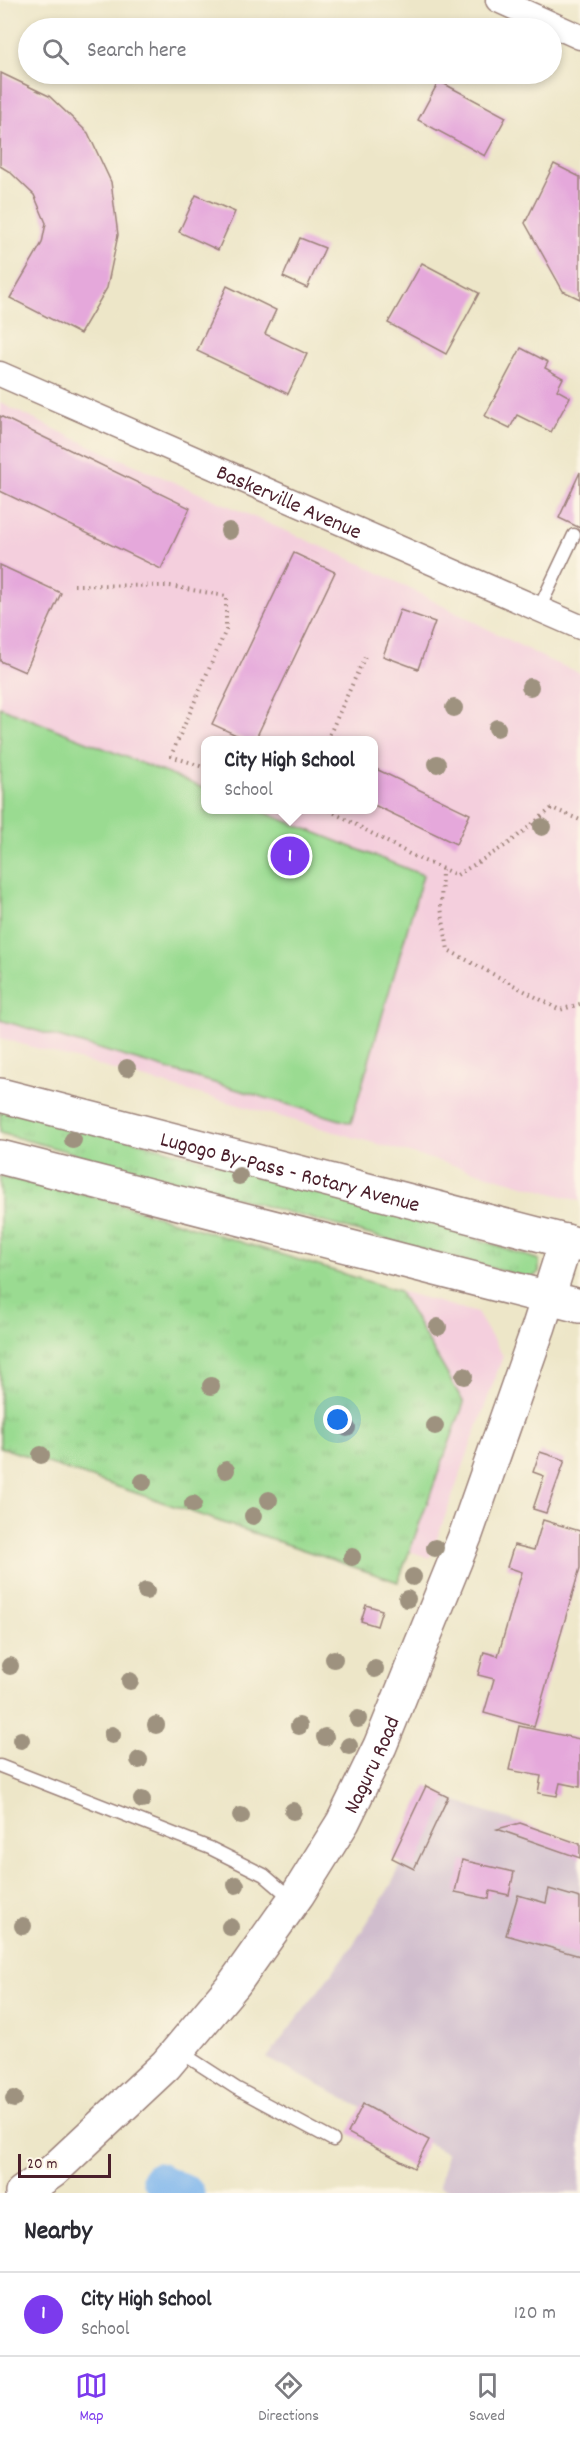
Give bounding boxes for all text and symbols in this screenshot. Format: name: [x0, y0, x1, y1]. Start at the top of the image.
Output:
search box: [18, 18, 562, 84]
icon: search: [39, 35, 72, 68]
text: Search here: [87, 36, 186, 67]
street label: Baskerville Avenue: [211, 458, 366, 549]
popup: [201, 736, 378, 814]
text: City High School: [224, 746, 355, 777]
text: School: [224, 777, 273, 805]
pin: 1: [270, 834, 310, 878]
street label: Lugogo By-Pass - Rotary Avenue: [156, 1125, 423, 1222]
your location: [323, 1405, 352, 1434]
street label: Naguru Road: [337, 1712, 409, 1820]
scale bar: [18, 2151, 111, 2178]
text: 20 m: [27, 2153, 57, 2176]
text: Nearby: [24, 2214, 92, 2251]
text: City High School: [81, 2285, 211, 2316]
text: 1: [41, 2300, 46, 2328]
text: 120 m: [514, 2300, 556, 2328]
text: School: [81, 2316, 130, 2344]
tab: Map: [75, 2369, 108, 2428]
tab: Directions: [258, 2369, 319, 2428]
tab: Saved: [469, 2369, 505, 2428]

